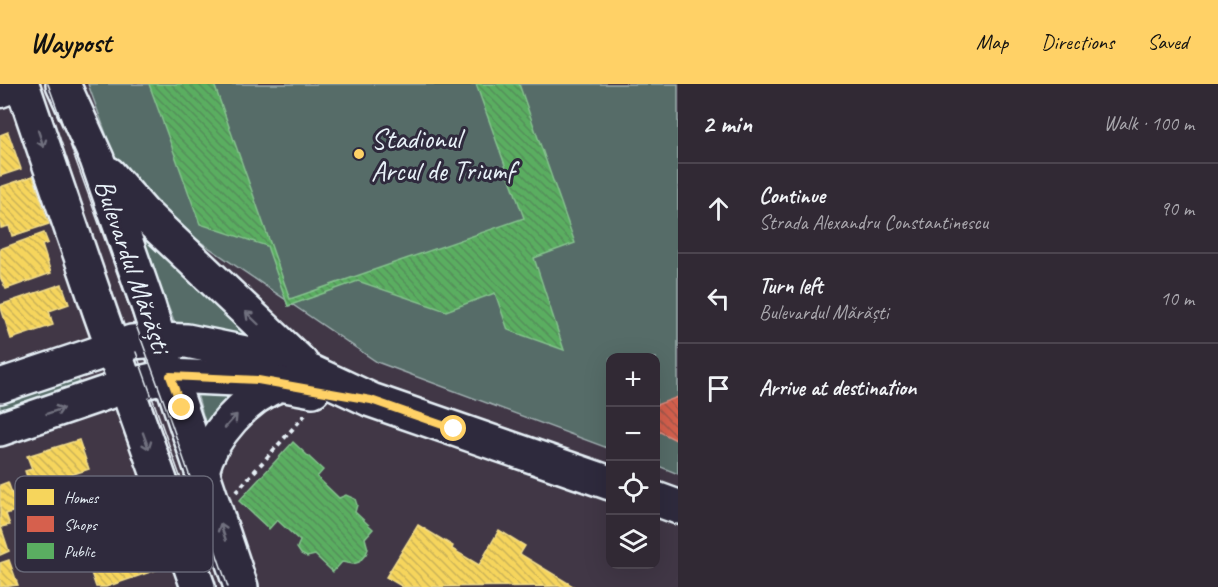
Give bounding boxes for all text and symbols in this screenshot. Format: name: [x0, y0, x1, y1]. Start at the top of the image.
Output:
text: Waypost: [30, 25, 111, 60]
text: Map: [976, 29, 1008, 55]
text: Directions: [1041, 29, 1114, 55]
text: Saved: [1147, 29, 1188, 55]
text: 2 min: [702, 107, 752, 140]
text: Walk · 100 m: [1104, 111, 1194, 136]
place label: Stadionul Arcul de Triumf: [371, 121, 520, 188]
one-way arrow: [36, 129, 47, 148]
marker: Stadionul Arcul de Triumf: [352, 147, 366, 161]
street label: Bulevardul Mărăști: [87, 175, 180, 361]
text: Continue: [759, 182, 825, 210]
icon: ahead: [702, 192, 735, 225]
text: 90 m: [1160, 196, 1194, 221]
text: Strada Alexandru Constantinescu: [759, 210, 988, 235]
text: Turn left: [759, 272, 823, 300]
icon: left: [702, 282, 735, 315]
text: 10 m: [1160, 286, 1194, 311]
text: Bulevardul Mărăști: [759, 300, 889, 325]
one-way arrow: [245, 311, 260, 326]
map controls: [606, 353, 660, 569]
button: +: [606, 353, 660, 407]
icon: arrive: [702, 372, 735, 405]
text: Arrive at destination: [759, 374, 916, 402]
route end: [168, 394, 194, 420]
one-way arrow: [45, 404, 64, 415]
button: −: [606, 407, 660, 461]
one-way arrow: [224, 414, 238, 429]
route start: [440, 415, 466, 441]
one-way arrow: [141, 431, 152, 450]
button: locate: [606, 461, 660, 515]
legend: [15, 476, 213, 572]
text: Homes: [64, 488, 100, 508]
text: Shops: [64, 515, 98, 535]
button: layers: [606, 515, 660, 569]
one-way arrow: [216, 523, 227, 542]
text: Public: [64, 542, 96, 562]

